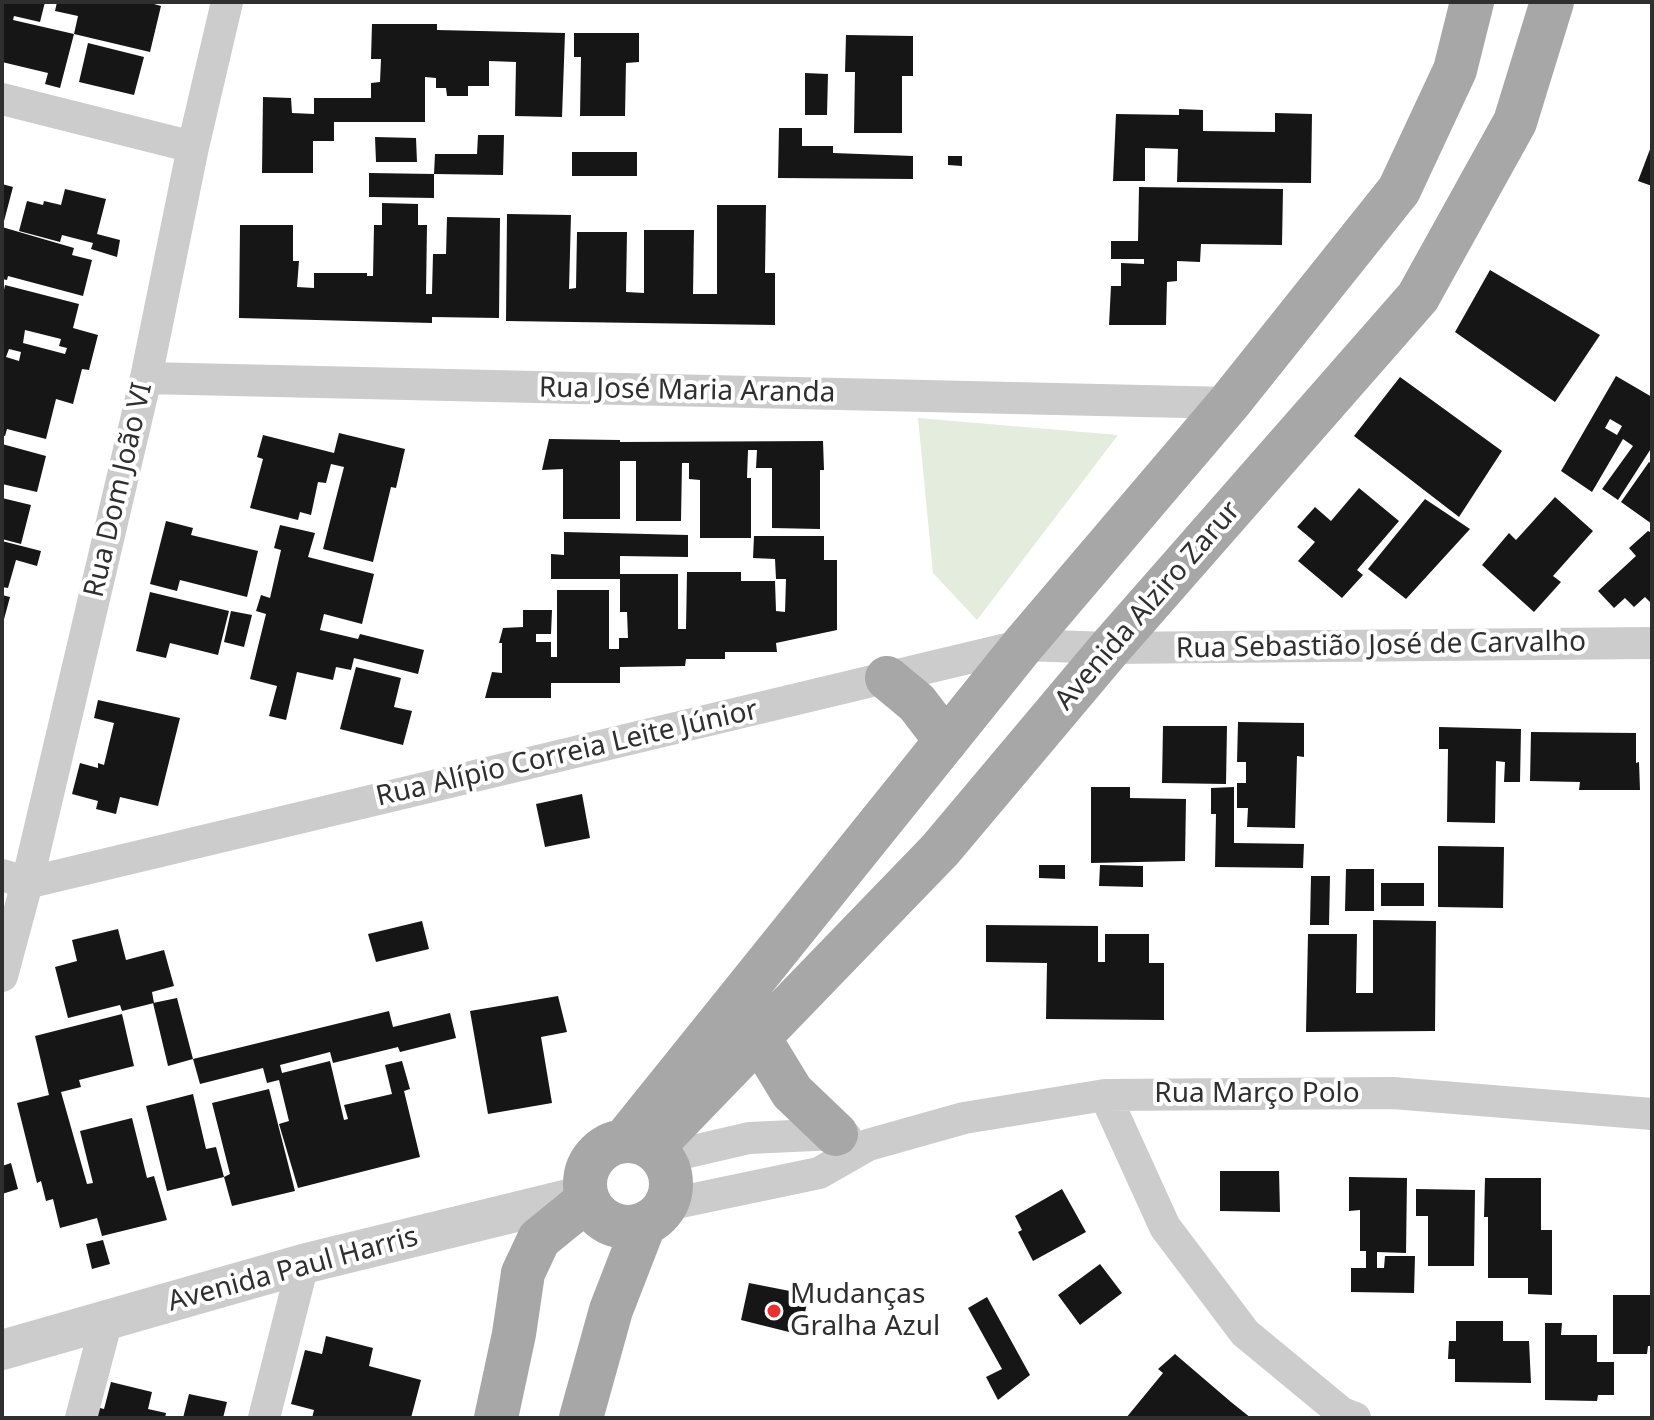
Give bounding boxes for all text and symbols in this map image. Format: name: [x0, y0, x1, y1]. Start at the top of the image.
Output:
street label: Rua José Maria Aranda: [538, 372, 836, 410]
street label: Rua Dom João VI: [78, 379, 160, 601]
street label: Avenida Alziro Zarur: [1048, 495, 1248, 717]
street label: Rua Sebastião José de Carvalho: [1176, 626, 1586, 666]
street label: Rua Alípio Correia Leite Júnior: [373, 694, 761, 814]
street label: Rua Março Polo: [1154, 1077, 1360, 1111]
street label: Avenida Paul Harris: [164, 1220, 422, 1320]
place label: Mudanças Gralha Azul: [790, 1278, 940, 1344]
marker: Mudanças Gralha Azul: [765, 1302, 783, 1320]

